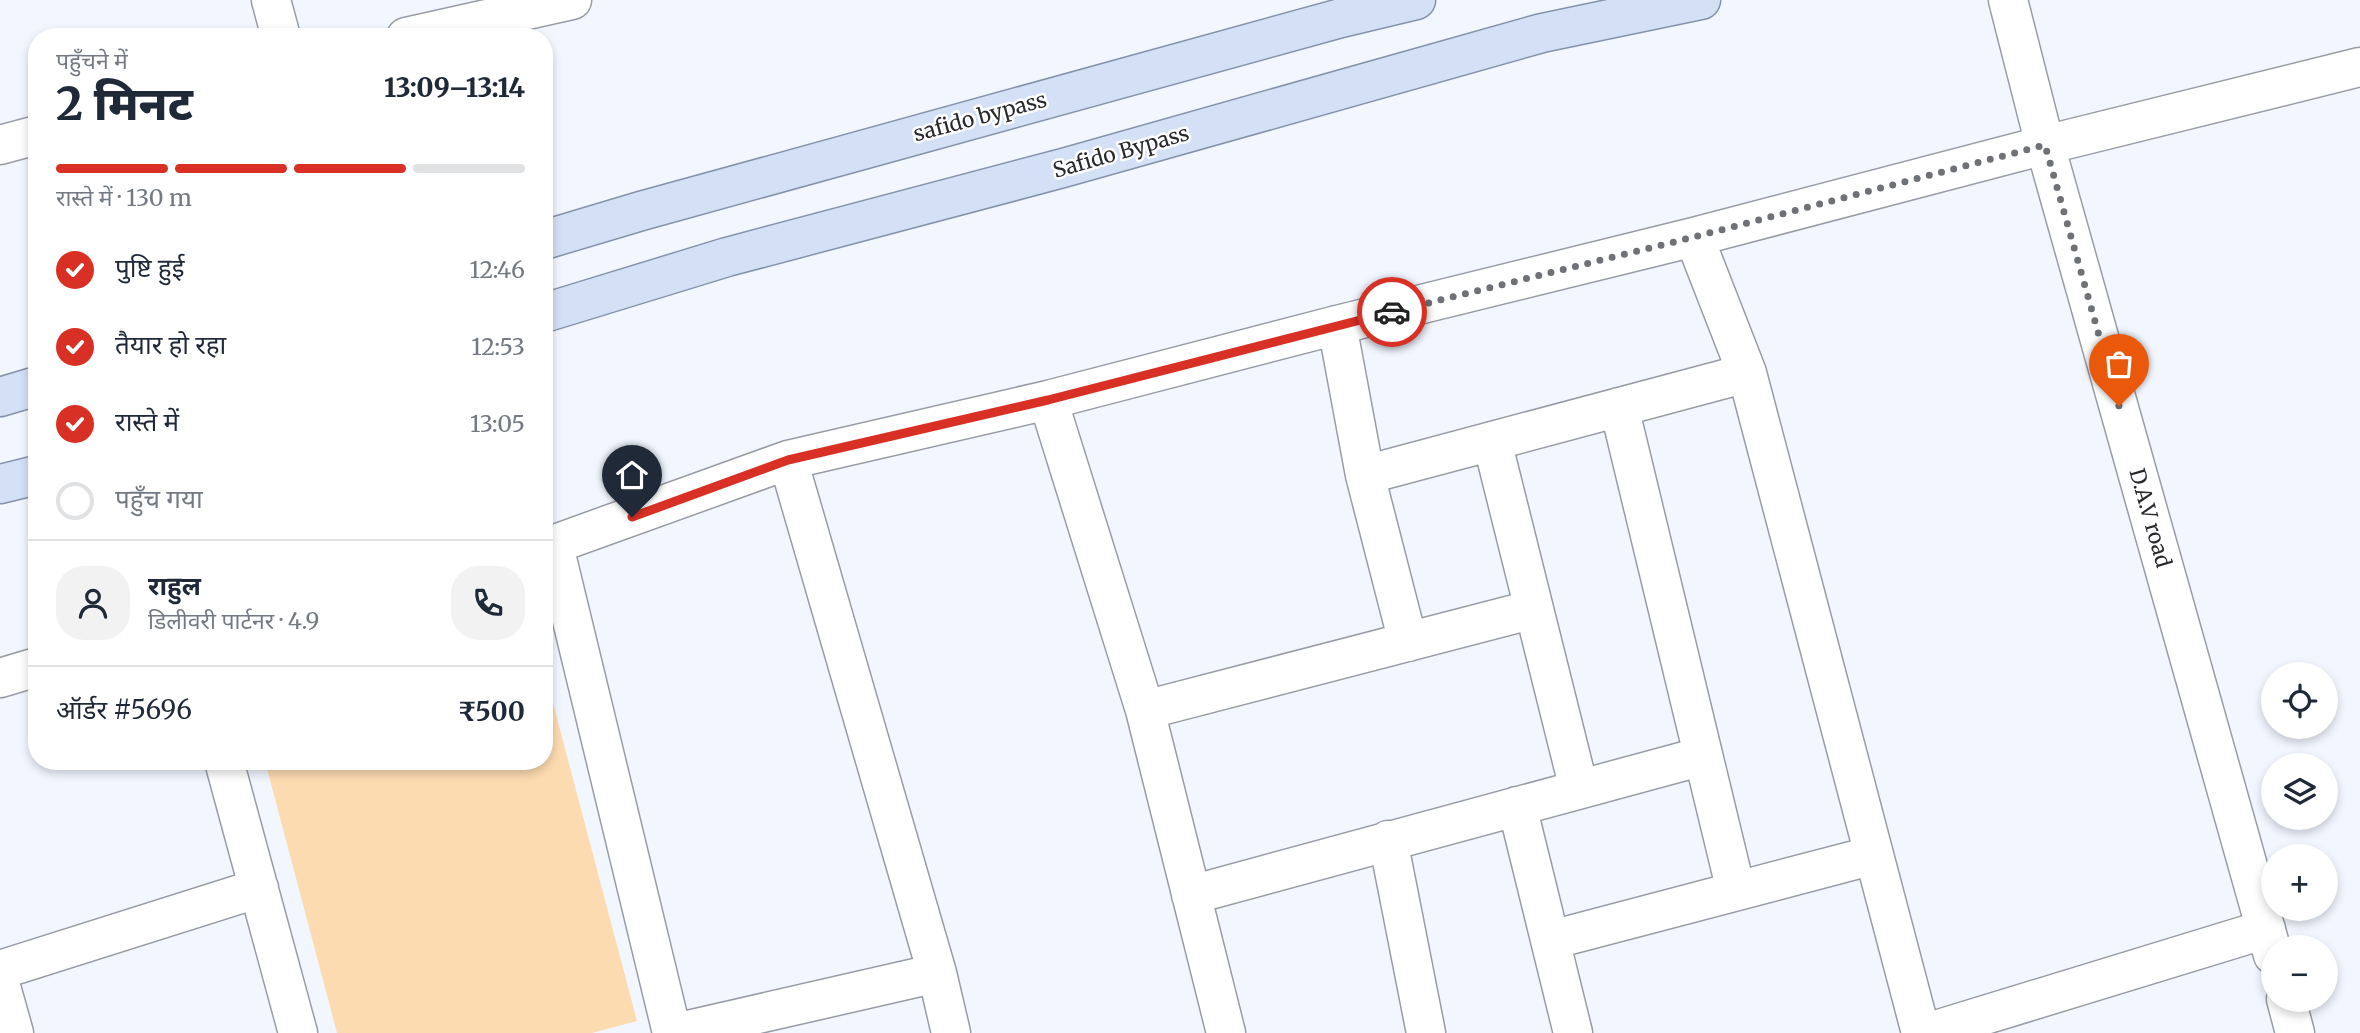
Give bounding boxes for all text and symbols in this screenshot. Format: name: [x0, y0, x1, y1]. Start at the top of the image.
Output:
text: पहुँचने में: [56, 46, 128, 75]
text: 13:09–13:14: [384, 71, 525, 104]
text: 2 मिनट: [56, 75, 193, 133]
street label: safido bypass: [910, 86, 1049, 147]
street label: Safido Bypass: [1050, 119, 1192, 184]
text: रास्ते में · 130 m: [56, 183, 192, 212]
icon: check: [56, 251, 94, 289]
text: पुष्टि हुई: [115, 251, 184, 284]
text: 12:46: [469, 255, 525, 284]
courier: [1357, 277, 1427, 347]
icon: car: [1373, 293, 1411, 331]
icon: check: [56, 328, 94, 366]
text: तैयार हो रहा: [115, 328, 226, 361]
text: 12:53: [471, 332, 525, 361]
pin: [2089, 334, 2149, 406]
icon: bag: [2100, 345, 2138, 383]
icon: check: [56, 405, 94, 443]
text: रास्ते में: [115, 405, 179, 438]
text: 13:05: [470, 409, 525, 438]
pin: [602, 445, 662, 517]
icon: home: [613, 456, 651, 494]
street label: D.A.V road: [2123, 465, 2178, 571]
text: पहुँच गया: [115, 482, 203, 515]
button: person: [56, 566, 130, 640]
button: phone: [451, 566, 525, 640]
text: राहुल: [148, 569, 201, 602]
text: डिलीवरी पार्टनर · 4.9: [148, 606, 319, 635]
map controls: [2261, 662, 2338, 1012]
button: locate: [2261, 662, 2338, 739]
text: ऑर्डर #5696: [56, 693, 192, 726]
text: ₹500: [458, 695, 525, 728]
button: layers: [2261, 753, 2338, 830]
button: +: [2261, 844, 2338, 921]
button: −: [2261, 935, 2338, 1012]

